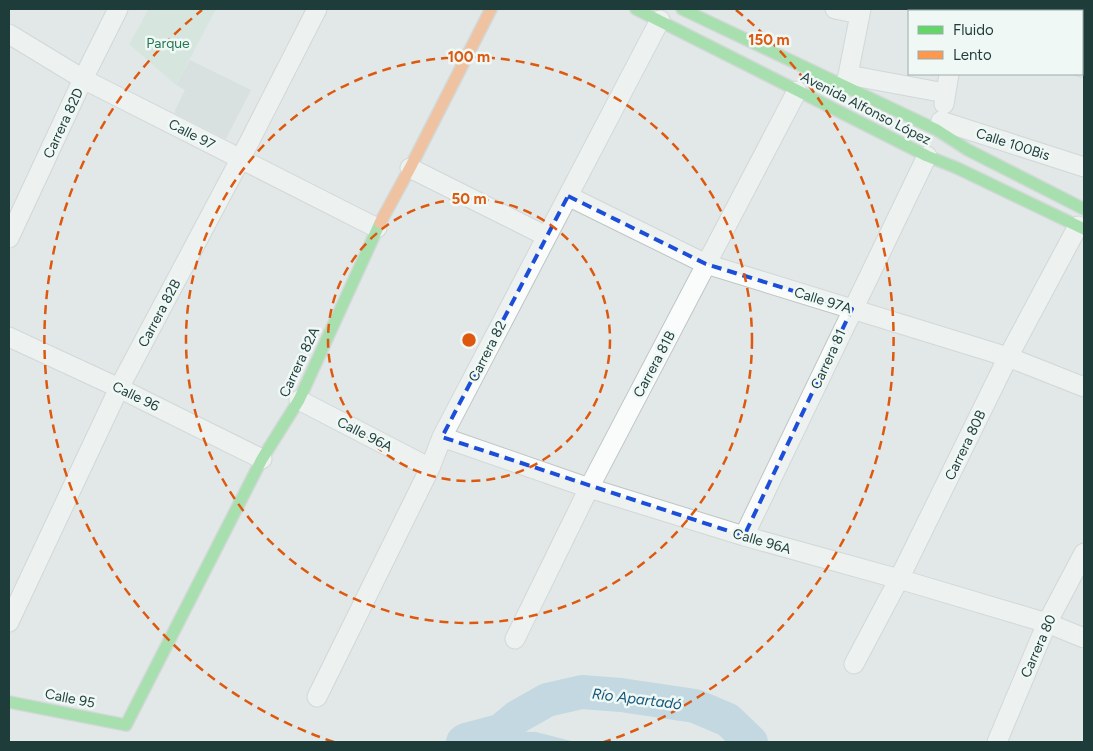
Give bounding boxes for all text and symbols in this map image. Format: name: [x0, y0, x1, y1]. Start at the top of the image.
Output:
legend: [908, 10, 1083, 75]
text: Fluido: [953, 21, 994, 39]
text: 150 m: [748, 31, 790, 49]
park label: Parque: [146, 35, 190, 52]
text: Lento: [953, 46, 992, 64]
text: 100 m: [448, 48, 490, 66]
street label: Avenida Alfonso López: [798, 68, 934, 149]
street label: Carrera 82D: [40, 85, 87, 161]
street label: Calle 97: [166, 116, 218, 154]
street label: Calle 100Bis: [974, 125, 1052, 164]
text: 50 m: [451, 190, 487, 208]
street label: Carrera 82B: [134, 276, 184, 350]
street label: Calle 97A: [792, 284, 854, 317]
street label: Carrera 82: [465, 318, 510, 385]
street label: Carrera 82A: [276, 324, 323, 400]
street label: Carrera 81: [807, 327, 850, 392]
street label: Carrera 81B: [630, 328, 679, 400]
centre of rings: [460, 331, 478, 349]
street label: Calle 96: [109, 378, 162, 415]
street label: Carrera 80B: [941, 407, 990, 483]
street label: Calle 96A: [334, 413, 396, 456]
street label: Calle 96A: [731, 525, 793, 558]
street label: Carrera 80: [1017, 612, 1060, 680]
street label: Calle 95: [44, 685, 96, 712]
water label: Río Apartadó: [591, 685, 683, 713]

